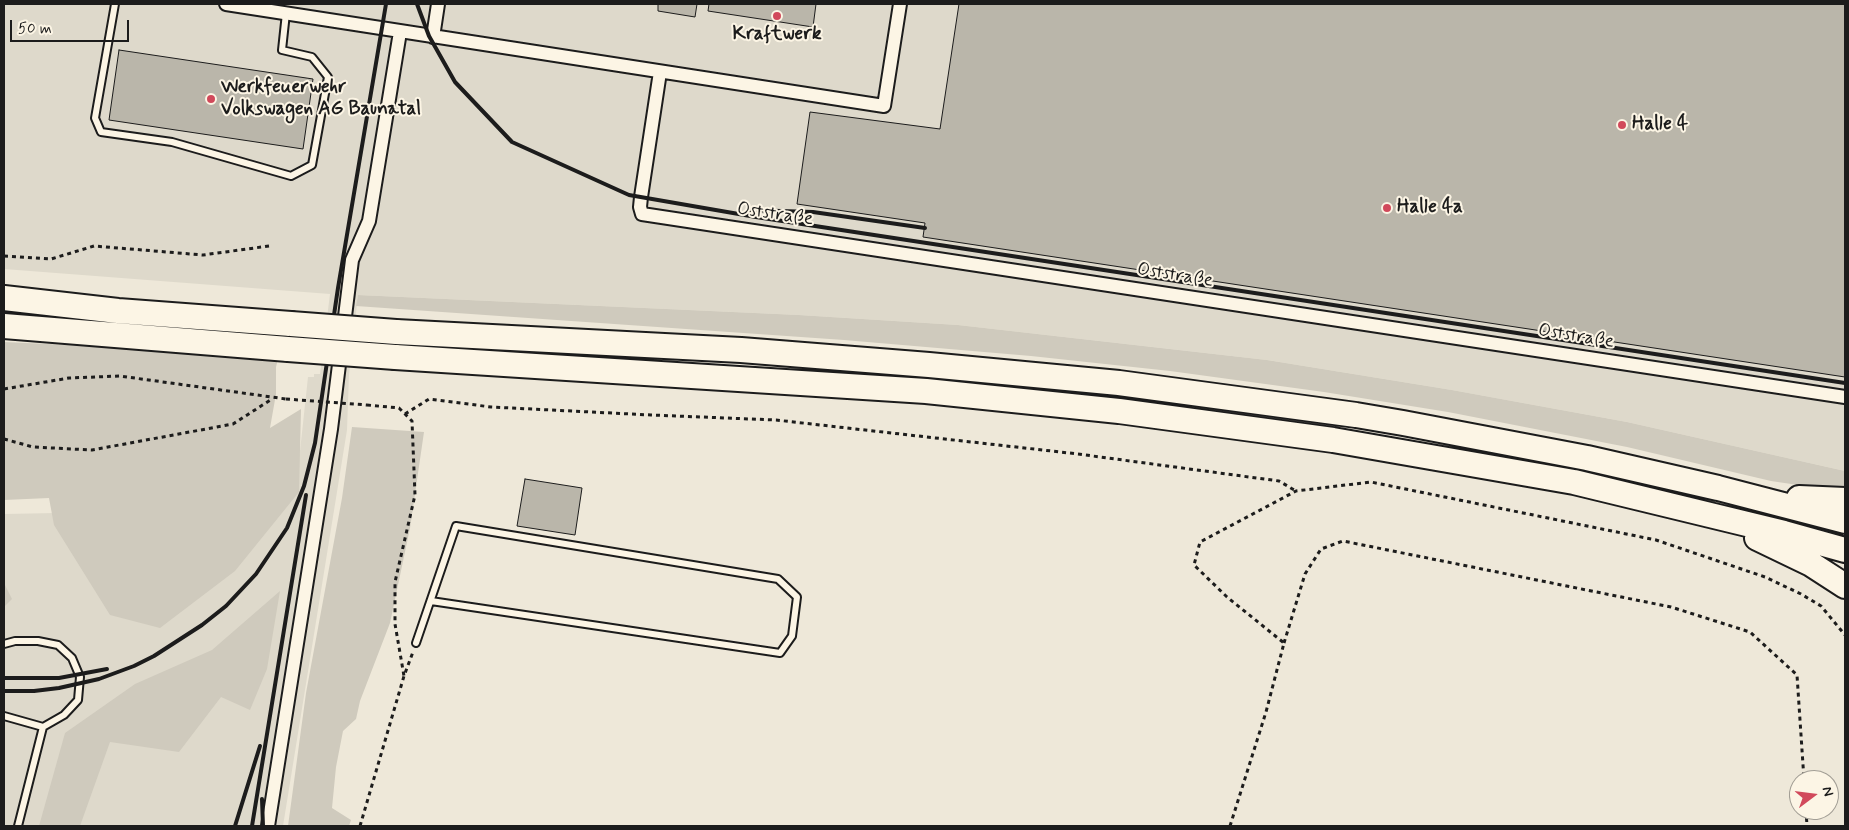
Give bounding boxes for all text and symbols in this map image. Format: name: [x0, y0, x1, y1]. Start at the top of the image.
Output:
scale bar: [12, 10, 131, 42]
marker: Kraftwerk: [771, 10, 783, 22]
text: 50 m: [18, 19, 52, 39]
place label: Kraftwerk: [733, 24, 821, 46]
place label: Werkfeuerwehr Volkswagen AG Baunatal: [221, 77, 421, 121]
marker: Werkfeuerwehr Volkswagen AG Baunatal: [205, 93, 217, 105]
place label: Halle 4: [1632, 114, 1688, 136]
marker: Halle 4: [1616, 119, 1628, 131]
place label: Halle 4a: [1397, 197, 1463, 219]
street label: Oststraße: [735, 198, 815, 232]
marker: Halle 4a: [1381, 202, 1393, 214]
street label: Oststraße: [1135, 259, 1215, 293]
street label: Oststraße: [1536, 320, 1616, 354]
north arrow: [1789, 770, 1839, 820]
text: N: [1818, 785, 1837, 798]

